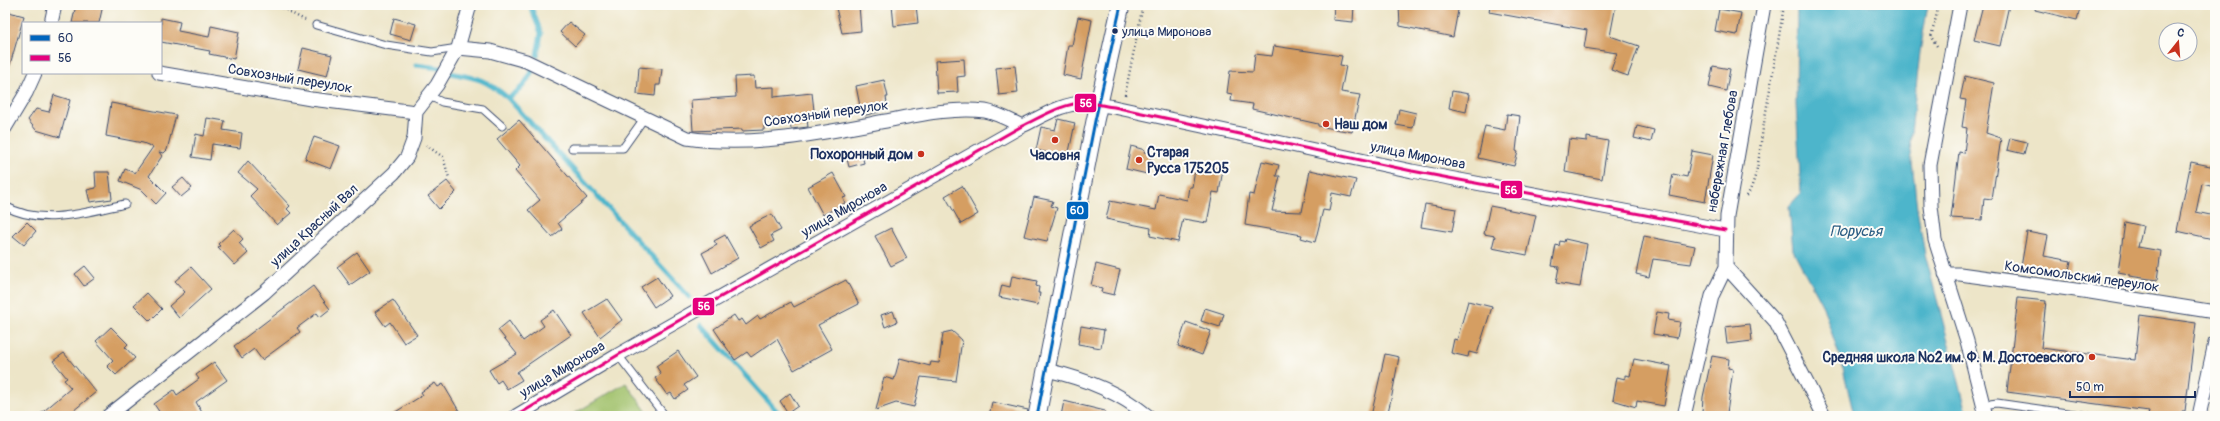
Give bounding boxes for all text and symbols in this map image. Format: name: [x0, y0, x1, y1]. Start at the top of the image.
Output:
legend: [22, 22, 162, 74]
north arrow: [2158, 22, 2198, 62]
place label: улица Миронова: [1121, 24, 1211, 40]
marker: улица Миронова: [1110, 26, 1120, 36]
text: С: [2176, 26, 2186, 40]
text: 60: [58, 31, 73, 46]
text: 56: [58, 51, 72, 66]
street label: Совхозный переулок: [227, 60, 353, 97]
street label: набережная Глебова: [1703, 89, 1742, 213]
line badge: 56: [1074, 93, 1097, 113]
street label: Совхозный переулок: [763, 96, 889, 131]
text: 56: [1080, 97, 1093, 110]
place label: Наш дом: [1334, 116, 1387, 133]
marker: Наш дом: [1321, 119, 1331, 129]
marker: Часовня: [1050, 135, 1060, 145]
street label: улица Миронова: [1368, 138, 1467, 173]
place label: Старая Русса 175205: [1147, 144, 1230, 177]
place label: Похоронный дом: [811, 146, 913, 163]
place label: Часовня: [1030, 147, 1080, 164]
marker: Похоронный дом: [916, 149, 926, 159]
marker: Старая Русса 175205: [1134, 155, 1144, 165]
street label: улица Миронова: [797, 178, 890, 241]
street label: улица Красный Вал: [266, 180, 362, 271]
line badge: 56: [1500, 180, 1523, 199]
text: 56: [1505, 184, 1518, 197]
line badge: 60: [1066, 201, 1089, 220]
text: 60: [1070, 204, 1084, 217]
water label: Порусья: [1830, 222, 1884, 241]
street label: Комсомольский переулок: [2004, 257, 2160, 296]
line badge: 56: [692, 297, 715, 316]
text: 56: [698, 300, 711, 313]
street label: улица Миронова: [516, 337, 608, 402]
place label: Средняя школа №2 им. Ф. М. Достоевского: [1822, 349, 2084, 366]
marker: Средняя школа №2 им. Ф. М. Достоевского: [2087, 352, 2097, 362]
scale bar: [2070, 373, 2195, 399]
text: 50 m: [2076, 380, 2104, 395]

